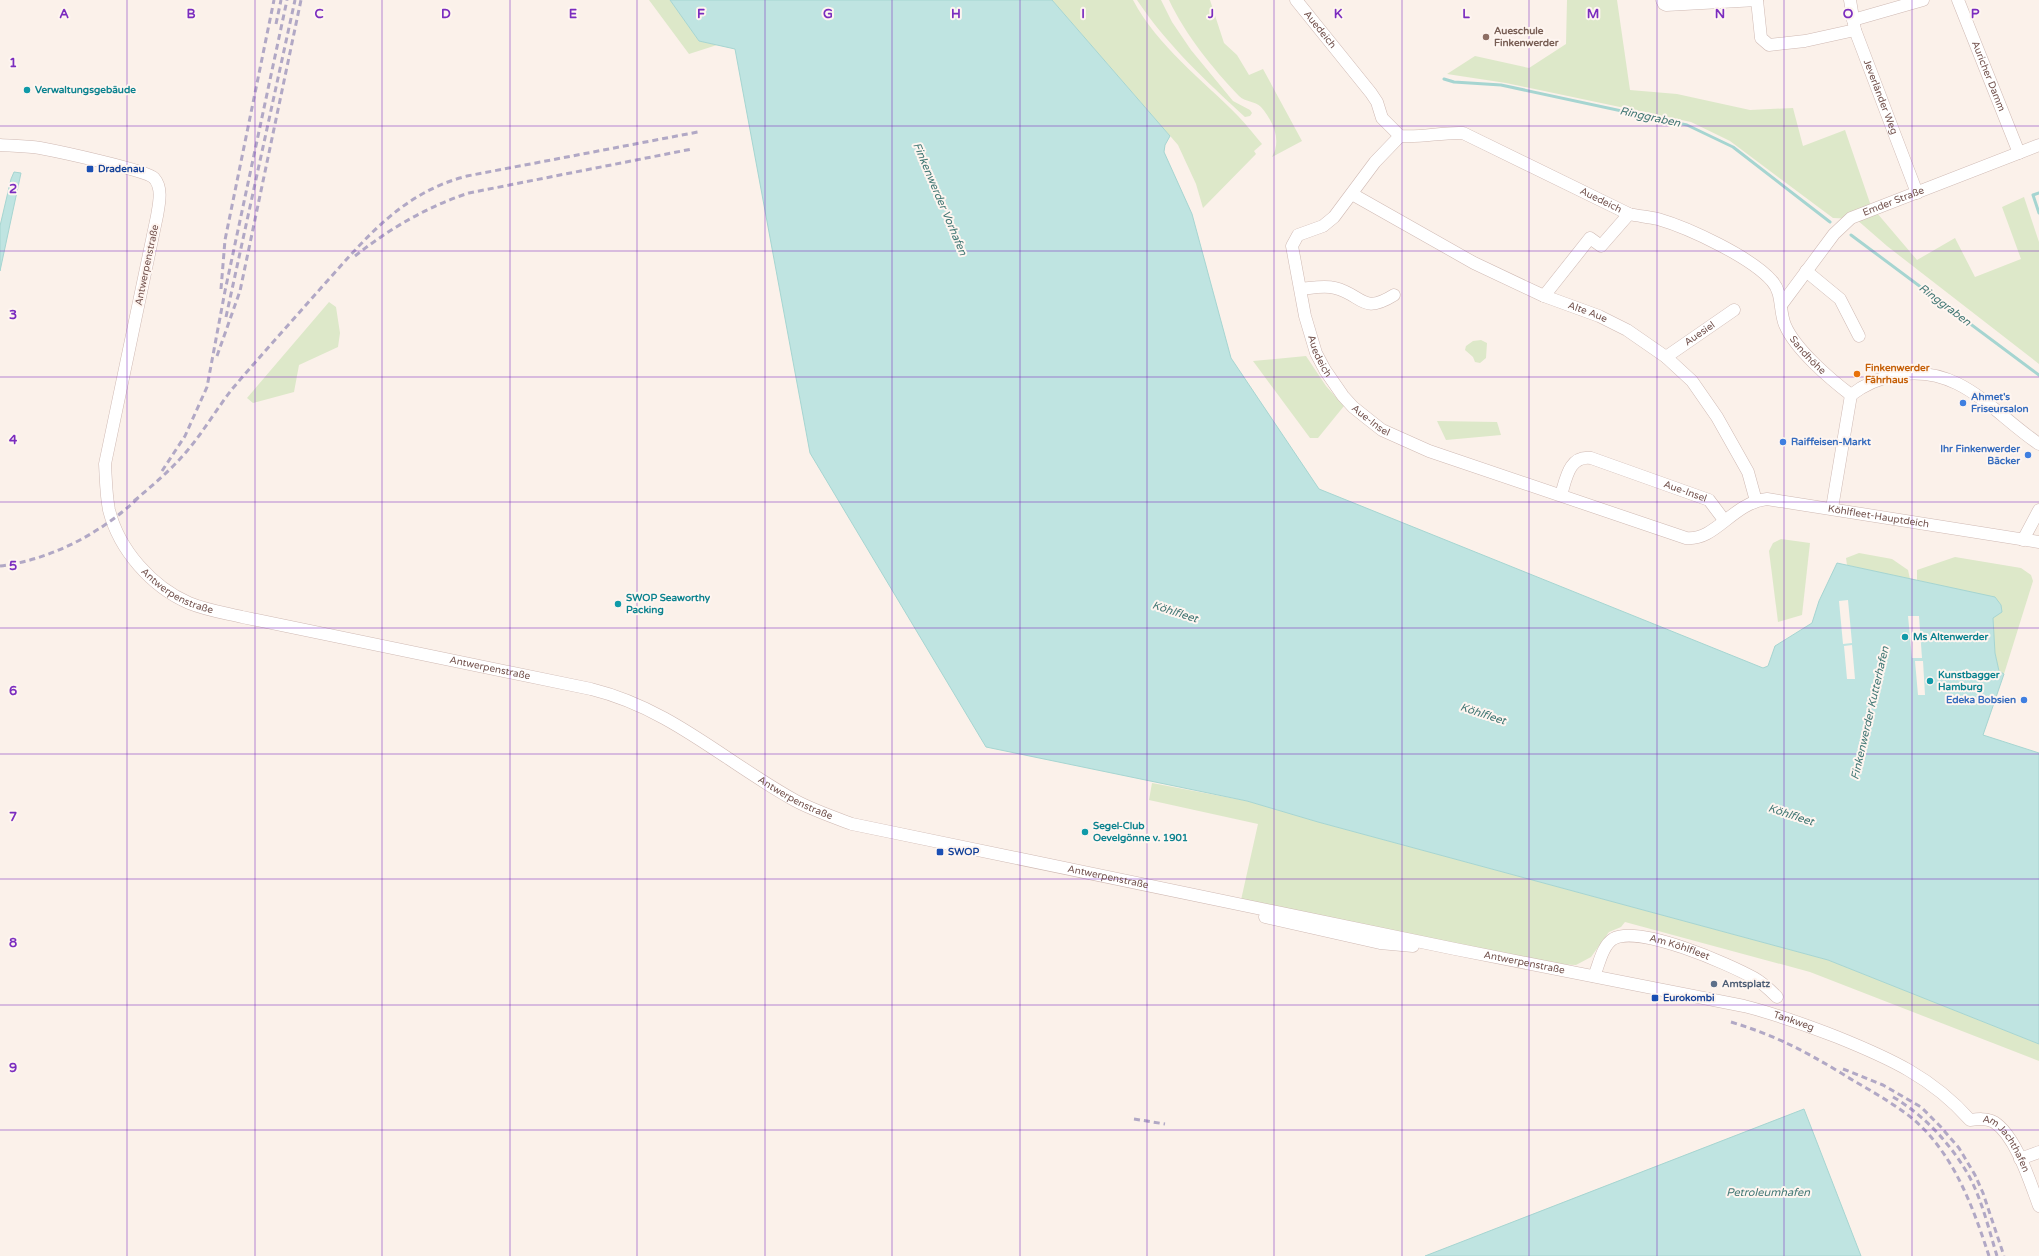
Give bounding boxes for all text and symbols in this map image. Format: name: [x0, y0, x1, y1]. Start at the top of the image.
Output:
text: A: [59, 6, 69, 22]
text: B: [186, 6, 196, 22]
text: C: [314, 6, 324, 22]
text: D: [441, 6, 451, 22]
text: E: [569, 6, 577, 22]
text: F: [697, 6, 705, 22]
text: G: [823, 6, 833, 22]
text: H: [951, 6, 961, 22]
text: I: [1081, 6, 1085, 22]
text: J: [1207, 6, 1214, 22]
text: K: [1334, 6, 1343, 22]
text: L: [1462, 6, 1470, 22]
text: M: [1587, 6, 1599, 22]
text: N: [1715, 6, 1725, 22]
text: O: [1843, 6, 1854, 22]
text: P: [1971, 6, 1980, 22]
street label: Auedeich: [1301, 8, 1339, 51]
place label: Aueschule Finkenwerder: [1494, 25, 1559, 49]
marker: Aueschule Finkenwerder: [1481, 32, 1491, 42]
street label: Auricher Damm: [1969, 39, 2008, 113]
text: 1: [9, 55, 17, 71]
street label: Jeverländer Weg: [1861, 58, 1900, 136]
place label: Verwaltungsgebäude: [35, 84, 136, 96]
marker: Verwaltungsgebäude: [22, 85, 32, 95]
water label: Ringgraben: [1619, 104, 1682, 130]
water label: Finkenwerder Vorhafen: [910, 141, 970, 258]
place label: Dradenau: [98, 163, 145, 175]
marker: Dradenau: [85, 164, 95, 174]
text: 2: [9, 181, 17, 197]
street label: Emder Straße: [1861, 184, 1926, 219]
street label: Auedeich: [1578, 185, 1624, 216]
street label: Antwerpenstraße: [133, 223, 161, 307]
water label: Ringgraben: [1917, 281, 1974, 329]
street label: Alte Aue: [1566, 299, 1610, 325]
text: 3: [9, 307, 17, 323]
street label: Auesiel: [1682, 319, 1717, 348]
street label: Auedeich: [1305, 334, 1334, 380]
street label: Sandhöhe: [1787, 334, 1828, 377]
place label: Finkenwerder Fährhaus: [1865, 362, 1930, 386]
marker: Finkenwerder Fährhaus: [1852, 369, 1862, 379]
place label: Ahmet's Friseursalon: [1971, 391, 2029, 415]
marker: Ahmet's Friseursalon: [1958, 398, 1968, 408]
street label: Aue-Insel: [1349, 402, 1392, 439]
text: 4: [9, 432, 18, 448]
place label: Raiffeisen-Markt: [1791, 436, 1871, 448]
marker: Raiffeisen-Markt: [1778, 437, 1788, 447]
place label: Ihr Finkenwerder Bäcker: [1940, 443, 2020, 467]
marker: Ihr Finkenwerder Bäcker: [2023, 450, 2033, 460]
street label: Aue-Insel: [1662, 478, 1708, 505]
street label: Köhlfleet-Hauptdeich: [1827, 503, 1930, 531]
text: 5: [9, 558, 17, 574]
street label: Antwerpenstraße: [138, 566, 215, 616]
place label: SWOP Seaworthy Packing: [626, 592, 711, 616]
marker: SWOP Seaworthy Packing: [613, 599, 623, 609]
water label: Köhlfleet: [1151, 599, 1201, 626]
place label: Ms Altenwerder: [1913, 631, 1988, 643]
marker: Ms Altenwerder: [1900, 632, 1910, 642]
water label: Finkenwerder Kutterhafen: [1848, 645, 1892, 781]
street label: Antwerpenstraße: [448, 654, 532, 682]
place label: Kunstbagger Hamburg: [1938, 669, 2000, 693]
marker: Kunstbagger Hamburg: [1925, 676, 1935, 686]
text: 6: [9, 683, 17, 699]
place label: Edeka Bobsien: [1946, 694, 2016, 706]
marker: Edeka Bobsien: [2019, 695, 2029, 705]
water label: Köhlfleet: [1459, 701, 1509, 728]
street label: Antwerpenstraße: [756, 774, 834, 822]
water label: Köhlfleet: [1767, 802, 1817, 829]
text: 7: [9, 809, 17, 825]
place label: Segel-Club Oevelgönne v. 1901: [1093, 820, 1188, 844]
marker: Segel-Club Oevelgönne v. 1901: [1080, 827, 1090, 837]
place label: SWOP: [948, 846, 979, 858]
marker: SWOP: [935, 847, 945, 857]
street label: Antwerpenstraße: [1066, 863, 1150, 891]
street label: Am Köhlfleet: [1648, 932, 1712, 963]
text: 8: [9, 935, 17, 951]
street label: Antwerpenstraße: [1483, 949, 1566, 977]
place label: Amtsplatz: [1722, 978, 1770, 990]
marker: Amtsplatz: [1709, 979, 1719, 989]
place label: Eurokombi: [1663, 992, 1715, 1004]
marker: Eurokombi: [1650, 993, 1660, 1003]
street label: Tankweg: [1772, 1009, 1816, 1034]
text: 9: [9, 1060, 17, 1076]
street label: Am Jachthafen: [1982, 1113, 2032, 1174]
water label: Petroleumhafen: [1726, 1186, 1810, 1199]

